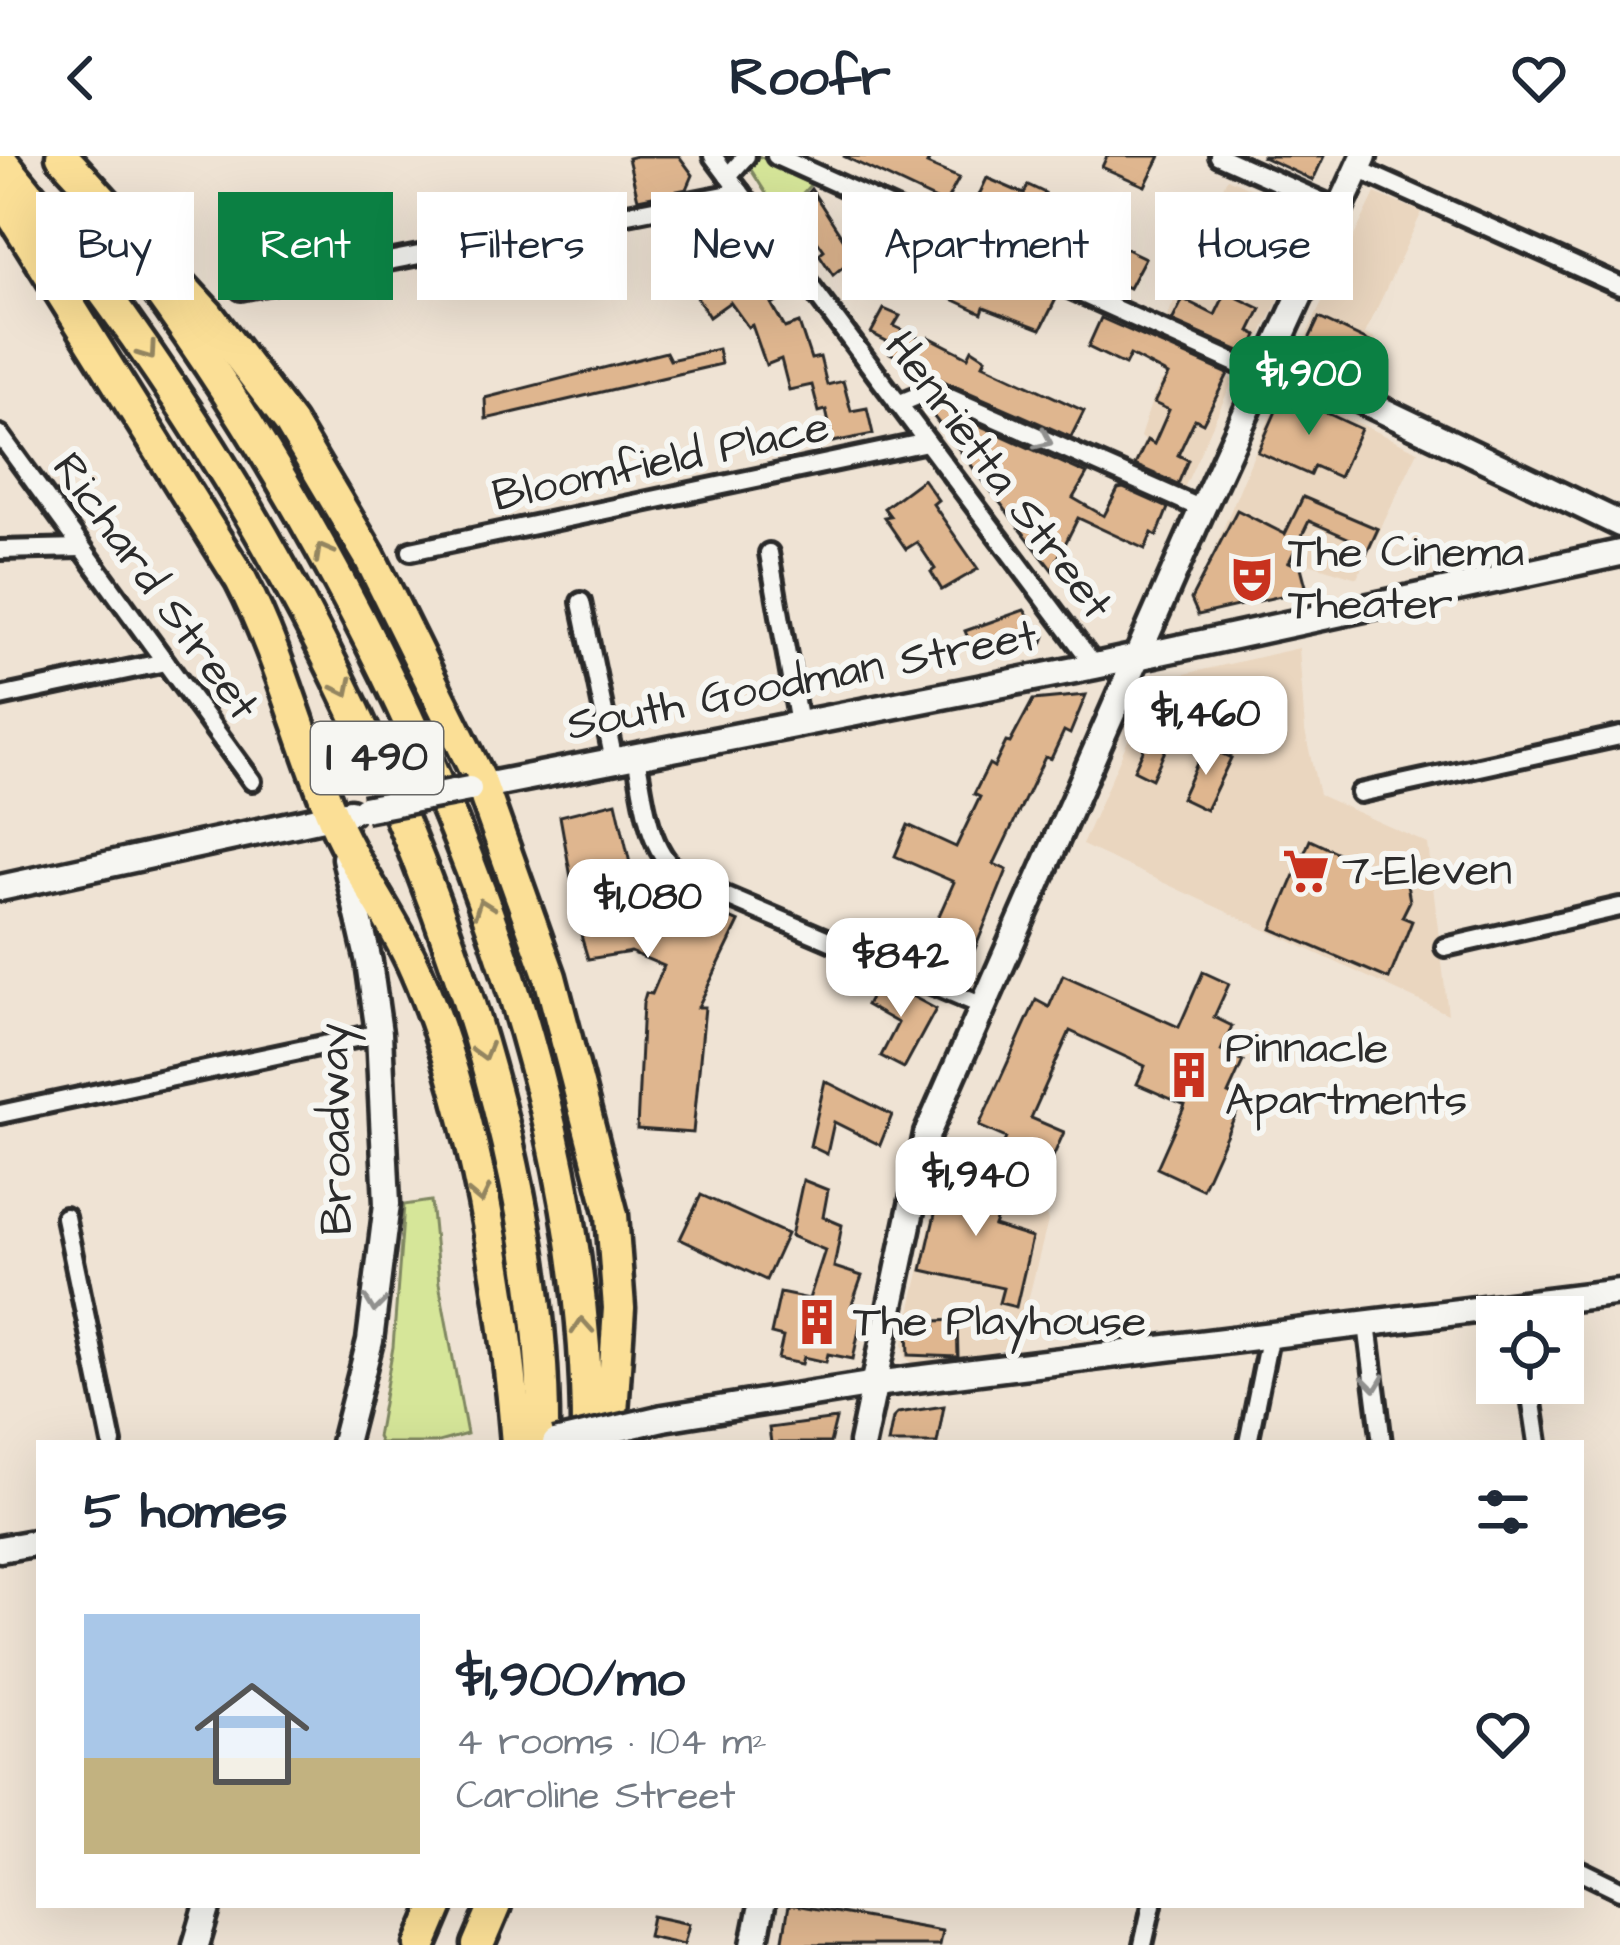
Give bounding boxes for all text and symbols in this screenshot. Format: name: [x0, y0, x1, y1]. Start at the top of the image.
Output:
text: Roofr: [729, 41, 891, 116]
icon: back: [48, 45, 114, 111]
icon: heart: [1506, 45, 1572, 111]
chip: Buy: [36, 192, 194, 300]
chip: Rent: [218, 192, 393, 300]
chip: Filters: [417, 192, 627, 300]
chip: New: [651, 192, 818, 300]
chip: Apartment: [842, 192, 1131, 300]
chip: House: [1155, 192, 1353, 300]
street label: Henrietta Street: [869, 319, 1127, 633]
pin: $1,900: [1211, 336, 1407, 438]
one-way arrow: [134, 339, 156, 361]
text: $1,900: [1256, 348, 1362, 402]
street label: Bloomfield Place: [487, 396, 835, 528]
one-way arrow: [1032, 425, 1054, 449]
street label: Richard Street: [37, 440, 273, 734]
place label: The Cinema Theater: [1288, 522, 1524, 636]
one-way arrow: [314, 543, 337, 564]
theatre icon: The Cinema Theater: [1227, 554, 1277, 604]
street label: South Goodman Street: [562, 605, 1042, 757]
one-way arrow: [330, 676, 353, 698]
pin: $1,460: [1108, 676, 1304, 778]
text: $1,460: [1151, 688, 1261, 742]
road number: I 490: [311, 722, 443, 794]
place label: 7-Eleven: [1342, 840, 1512, 902]
supermarket icon: 7-Eleven: [1281, 846, 1331, 896]
pin: $1,080: [550, 859, 746, 961]
text: $1,080: [594, 871, 702, 925]
one-way arrow: [473, 898, 497, 919]
pin: $842: [830, 918, 972, 1020]
text: $842: [853, 930, 949, 984]
place label: Pinnacle Apartments: [1225, 1018, 1467, 1132]
street label: Broadway: [303, 1022, 370, 1236]
one-way arrow: [469, 1041, 494, 1062]
building icon: Pinnacle Apartments: [1164, 1050, 1214, 1100]
pin: $1,940: [878, 1137, 1074, 1239]
text: $1,940: [923, 1149, 1029, 1203]
one-way arrow: [466, 1185, 492, 1205]
place label: The Playhouse: [853, 1291, 1146, 1354]
one-way arrow: [362, 1294, 388, 1314]
map controls: [1476, 1296, 1584, 1404]
button: locate: [1476, 1296, 1584, 1404]
building icon: The Playhouse: [792, 1297, 842, 1347]
one-way arrow: [570, 1316, 596, 1335]
one-way arrow: [1361, 1374, 1387, 1393]
text: 5 homes: [84, 1477, 287, 1548]
icon: filters: [1470, 1479, 1536, 1545]
text: $1,900/mo: [456, 1645, 685, 1716]
icon: home: [180, 1662, 324, 1806]
icon: heart: [1470, 1701, 1536, 1767]
text: 4 rooms · 104 m²: [456, 1716, 767, 1770]
text: Caroline Street: [456, 1770, 735, 1824]

